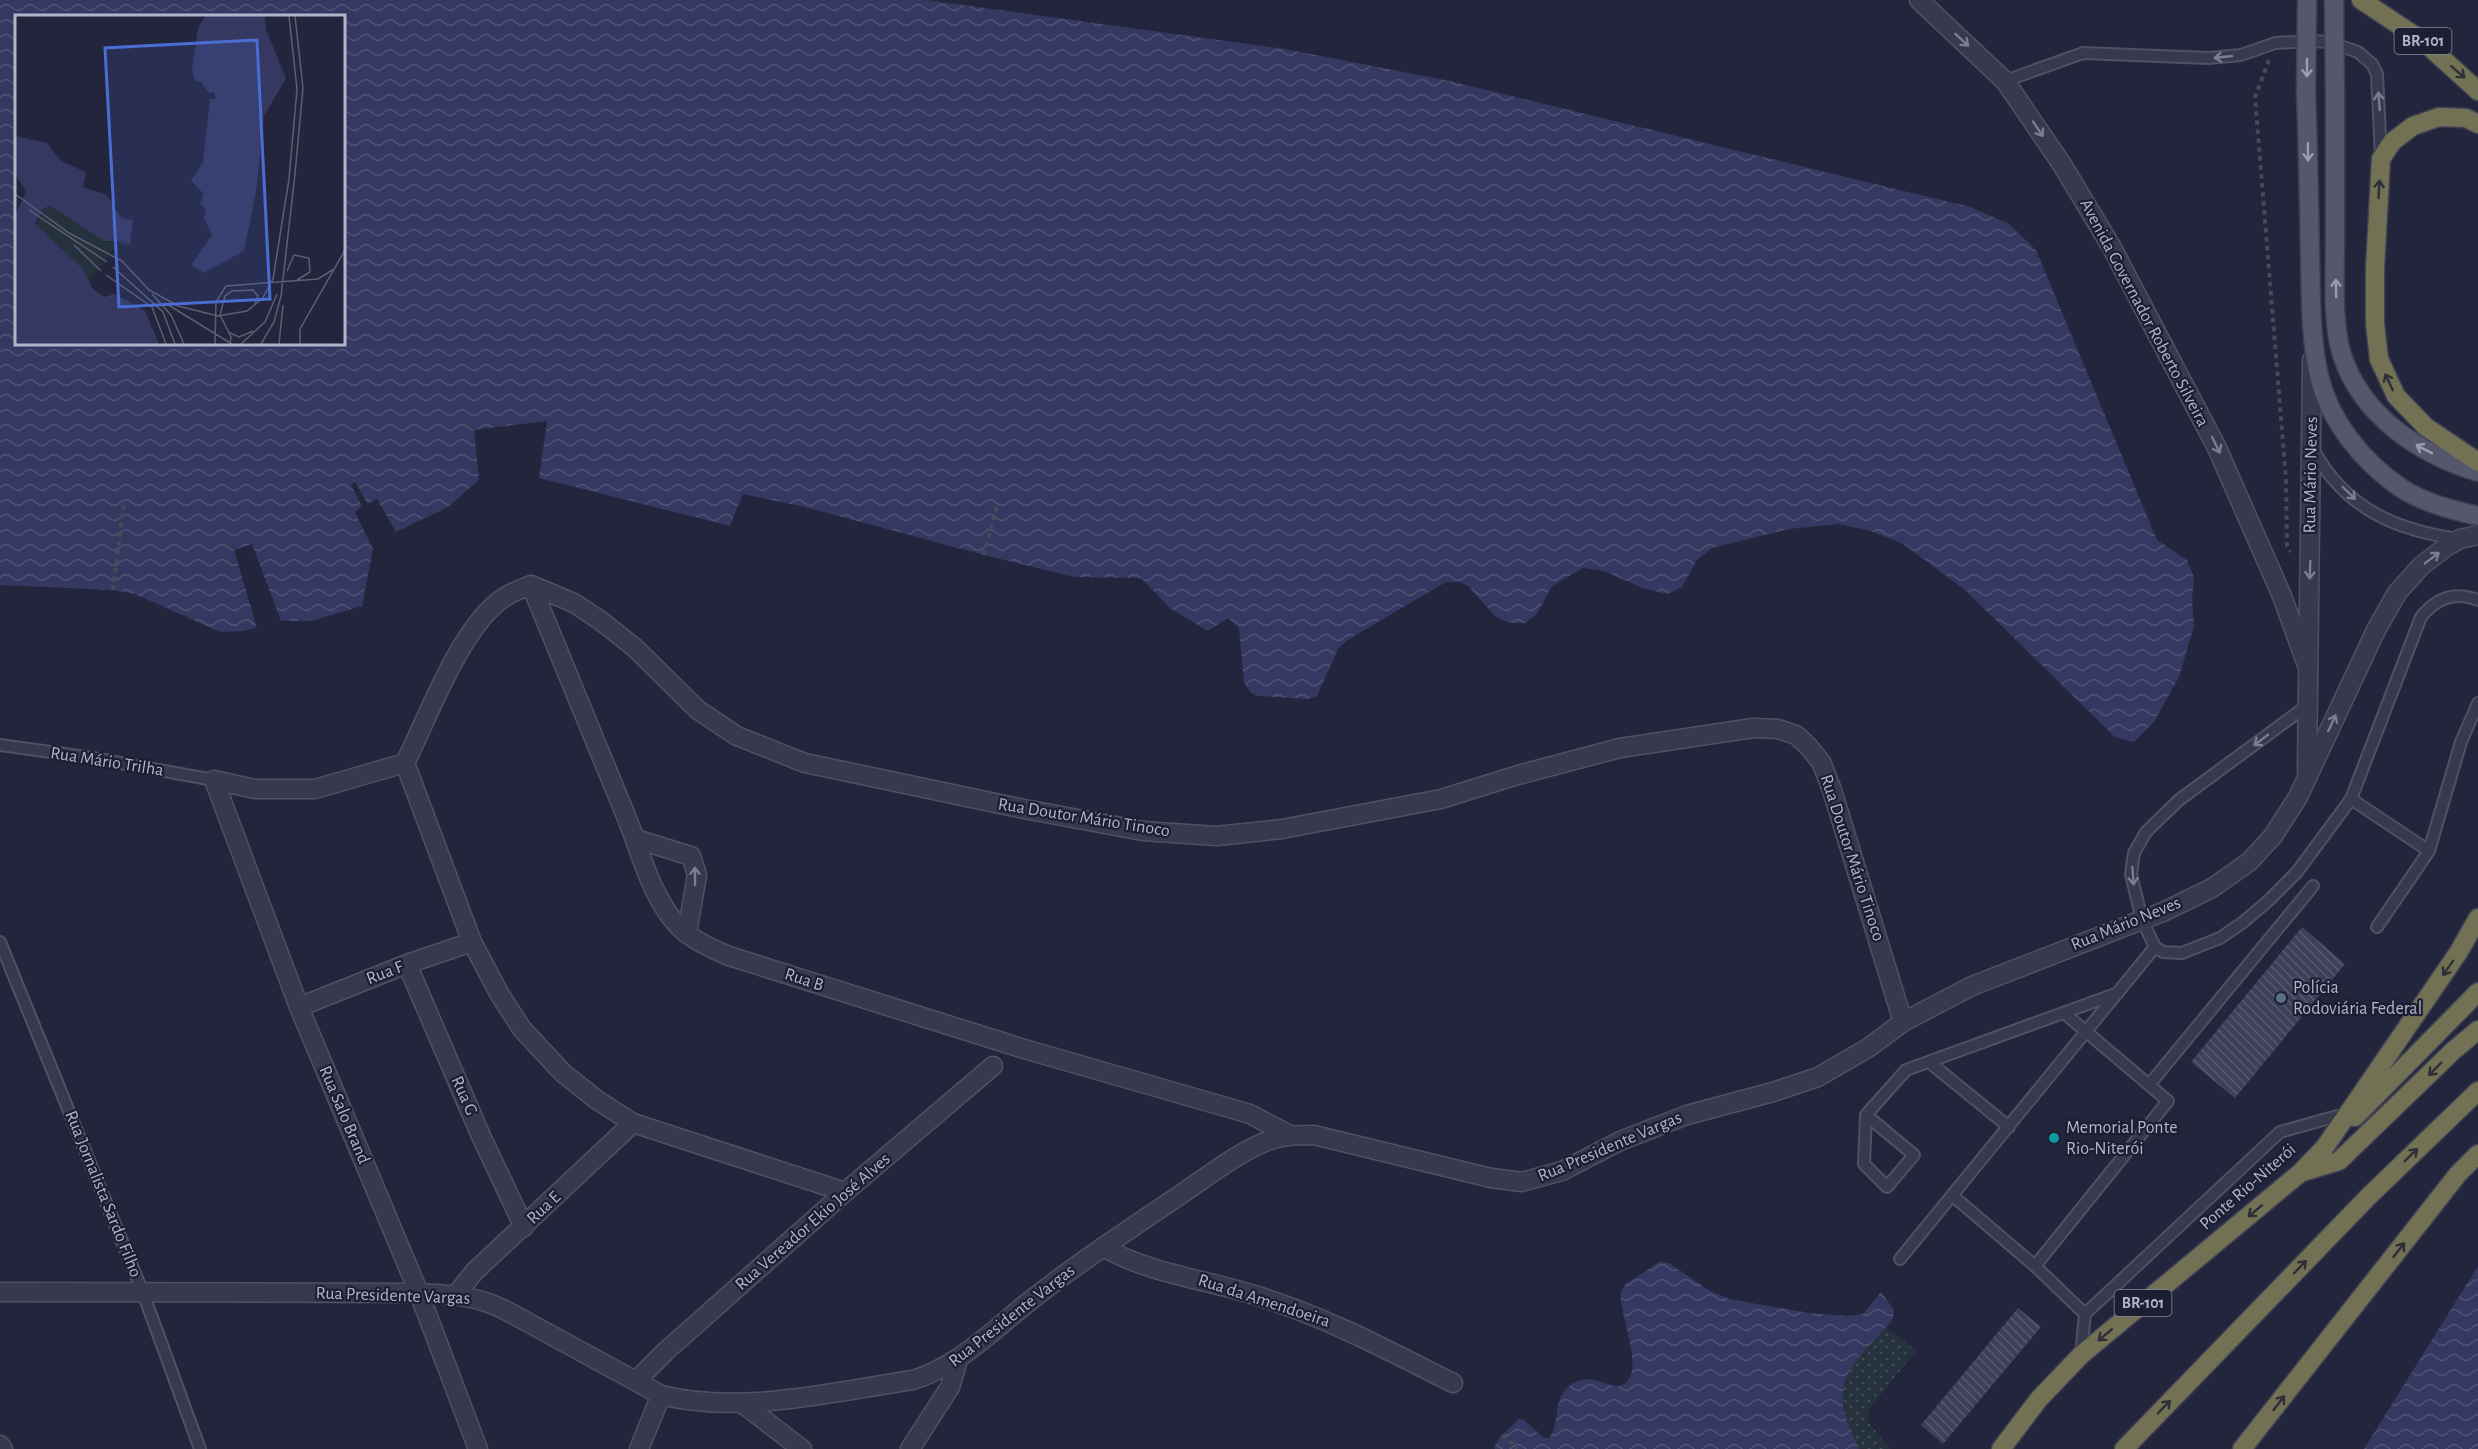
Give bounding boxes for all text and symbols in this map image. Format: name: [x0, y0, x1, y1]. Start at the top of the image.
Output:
inset map: [15, 15, 345, 345]
road number: BR-101: [2394, 28, 2452, 54]
one-way arrow: [1954, 33, 1969, 47]
one-way arrow: [2214, 51, 2234, 62]
one-way arrow: [2301, 57, 2313, 77]
one-way arrow: [2450, 65, 2465, 79]
one-way arrow: [2373, 91, 2384, 111]
one-way arrow: [2032, 120, 2044, 137]
one-way arrow: [2302, 142, 2314, 162]
one-way arrow: [2374, 180, 2385, 200]
street label: Avenida Governador Roberto Silveira: [2076, 196, 2212, 430]
one-way arrow: [2330, 279, 2342, 299]
one-way arrow: [2383, 373, 2395, 391]
street label: Rua Mário Neves: [2301, 416, 2321, 534]
one-way arrow: [2210, 436, 2222, 454]
one-way arrow: [2416, 442, 2434, 454]
one-way arrow: [2341, 486, 2356, 500]
one-way arrow: [2423, 551, 2439, 564]
one-way arrow: [2304, 559, 2315, 579]
one-way arrow: [2326, 714, 2338, 732]
one-way arrow: [2253, 734, 2269, 746]
street label: Rua Mário Trilha: [49, 744, 165, 780]
street label: Rua Doutor Mário Tinoco: [1817, 773, 1887, 944]
street label: Rua Doutor Mário Tinoco: [997, 796, 1171, 841]
one-way arrow: [689, 866, 701, 886]
one-way arrow: [2128, 866, 2139, 885]
street label: Rua Mário Neves: [2068, 894, 2184, 954]
street label: Rua F: [364, 958, 406, 988]
one-way arrow: [2442, 959, 2454, 976]
street label: Rua B: [782, 965, 826, 995]
place label: Polícia Rodoviária Federal: [2293, 979, 2422, 1018]
marker: Polícia Rodoviária Federal: [2274, 991, 2288, 1005]
one-way arrow: [2427, 1061, 2442, 1076]
street label: Rua Salo Brand: [315, 1063, 373, 1167]
street label: Rua G: [447, 1074, 481, 1118]
street label: Rua Jornalista Sardo Filho: [61, 1108, 145, 1280]
street label: Rua Presidente Vargas: [1535, 1109, 1685, 1185]
place label: Memorial Ponte Rio-Niterói: [2066, 1119, 2177, 1158]
marker: Memorial Ponte Rio-Niterói: [2047, 1131, 2061, 1145]
street label: Ponte Rio-Niterói: [2196, 1141, 2300, 1233]
one-way arrow: [2403, 1148, 2418, 1162]
street label: Rua Vereador Ekio José Alves: [732, 1150, 894, 1294]
street label: Rua E: [524, 1188, 565, 1228]
one-way arrow: [2247, 1204, 2263, 1217]
one-way arrow: [2393, 1242, 2405, 1258]
one-way arrow: [2293, 1259, 2307, 1274]
street label: Rua Presidente Vargas: [946, 1261, 1078, 1371]
street label: Rua da Amendoeira: [1196, 1271, 1332, 1331]
street label: Rua Presidente Vargas: [315, 1284, 471, 1308]
road number: BR-101: [2114, 1290, 2172, 1316]
one-way arrow: [2098, 1328, 2113, 1342]
one-way arrow: [2272, 1395, 2285, 1411]
one-way arrow: [2157, 1399, 2172, 1414]

